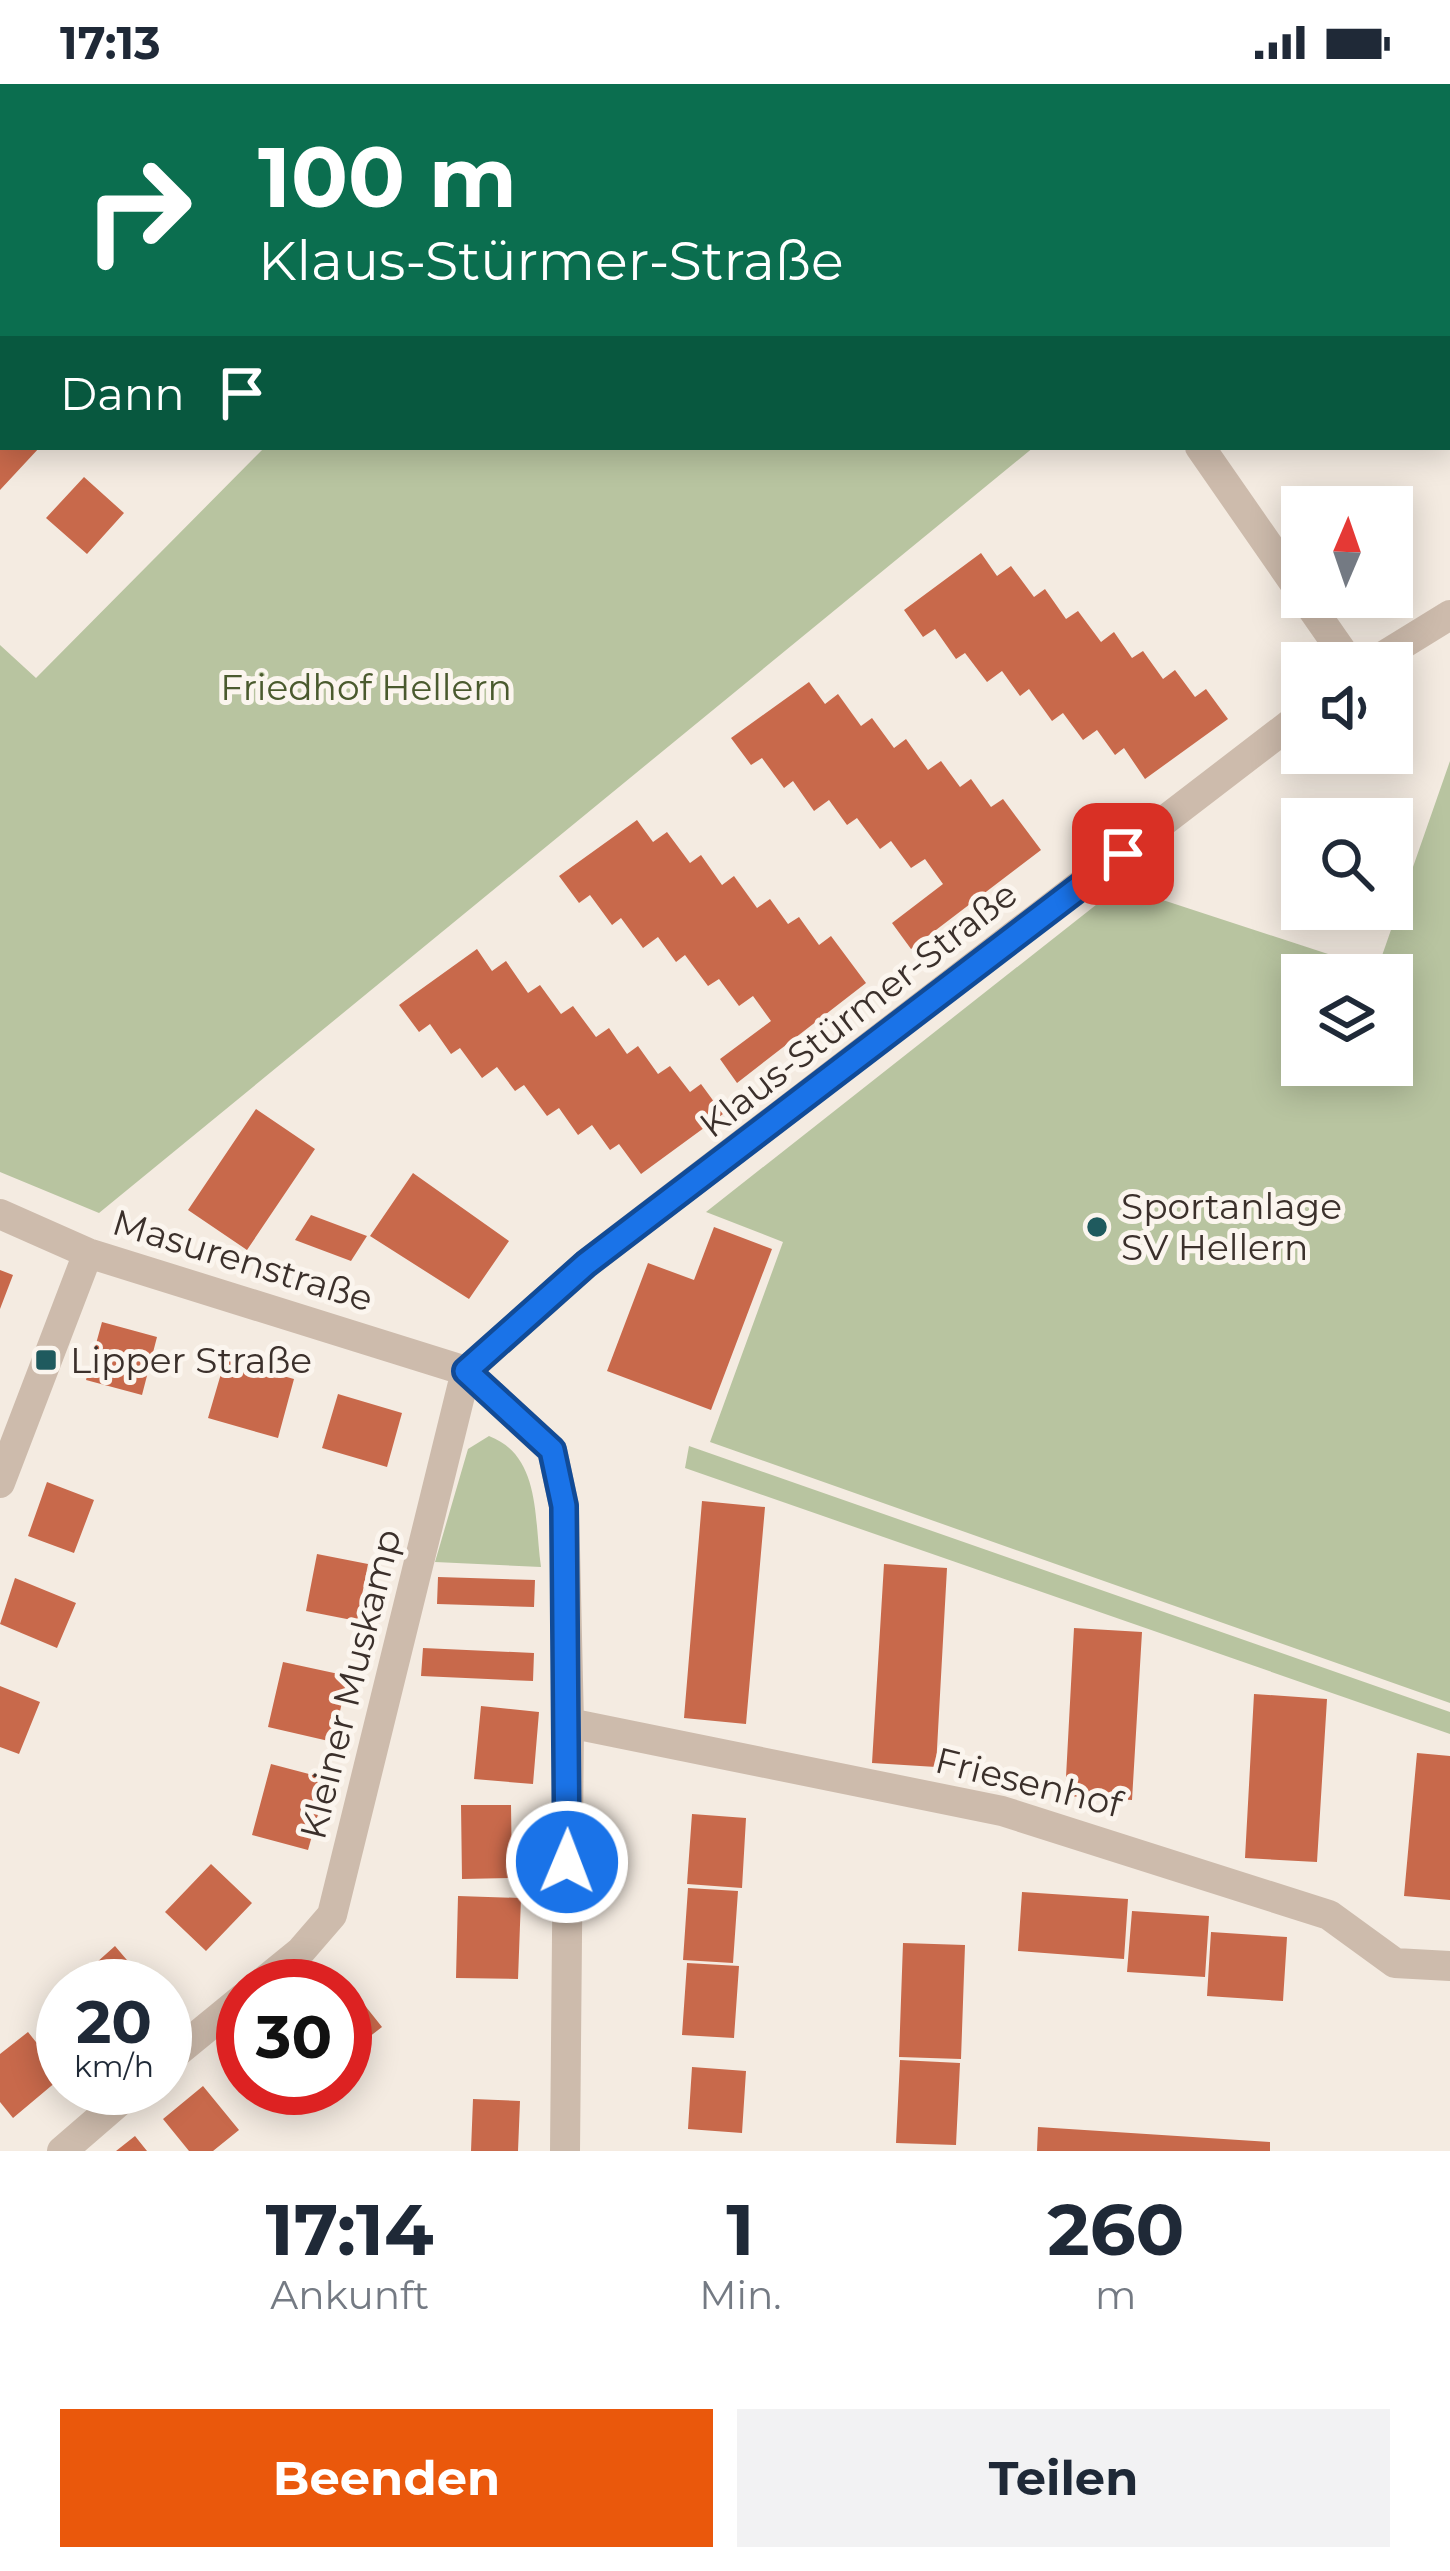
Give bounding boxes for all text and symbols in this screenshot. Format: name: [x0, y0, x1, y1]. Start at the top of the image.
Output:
text: 17:13: [60, 15, 161, 70]
text: 100 m: [258, 126, 517, 228]
icon: right: [60, 132, 216, 288]
text: Klaus-Stürmer-Straße: [258, 228, 844, 294]
icon: arrive: [209, 360, 275, 426]
text: Dann: [60, 366, 185, 421]
north arrow: [1281, 486, 1413, 618]
map controls: [1281, 486, 1413, 1086]
button: sound: [1281, 642, 1413, 774]
park label: Friedhof Hellern: [220, 665, 512, 709]
button: search: [1281, 798, 1413, 930]
pin: [1072, 803, 1174, 905]
icon: arrive: [1090, 821, 1156, 887]
street label: Klaus-Stürmer-Straße: [691, 871, 1025, 1147]
button: layers: [1281, 954, 1413, 1086]
place label: Sportanlage SV Hellern: [1121, 1184, 1342, 1269]
street label: Masurenstraße: [108, 1200, 378, 1320]
marker: Sportanlage SV Hellern: [1084, 1214, 1110, 1240]
place label: Lipper Straße: [70, 1338, 312, 1382]
marker: Lipper Straße: [33, 1347, 59, 1373]
street label: Kleiner Muskamp: [290, 1524, 410, 1844]
street label: Friesenhof: [931, 1738, 1129, 1827]
position arrow: [504, 1799, 630, 1925]
speed limit sign: 30: [216, 1959, 372, 2115]
text: 20: [76, 1985, 152, 2058]
text: km/h: [74, 2048, 154, 2085]
text: 17:14: [266, 2185, 434, 2273]
text: 1: [726, 2185, 755, 2273]
text: 260: [1047, 2185, 1184, 2273]
text: Ankunft: [270, 2271, 429, 2319]
text: Min.: [699, 2271, 782, 2319]
text: m: [1095, 2271, 1137, 2319]
button: Beenden: [60, 2409, 713, 2547]
button: Teilen: [737, 2409, 1390, 2547]

